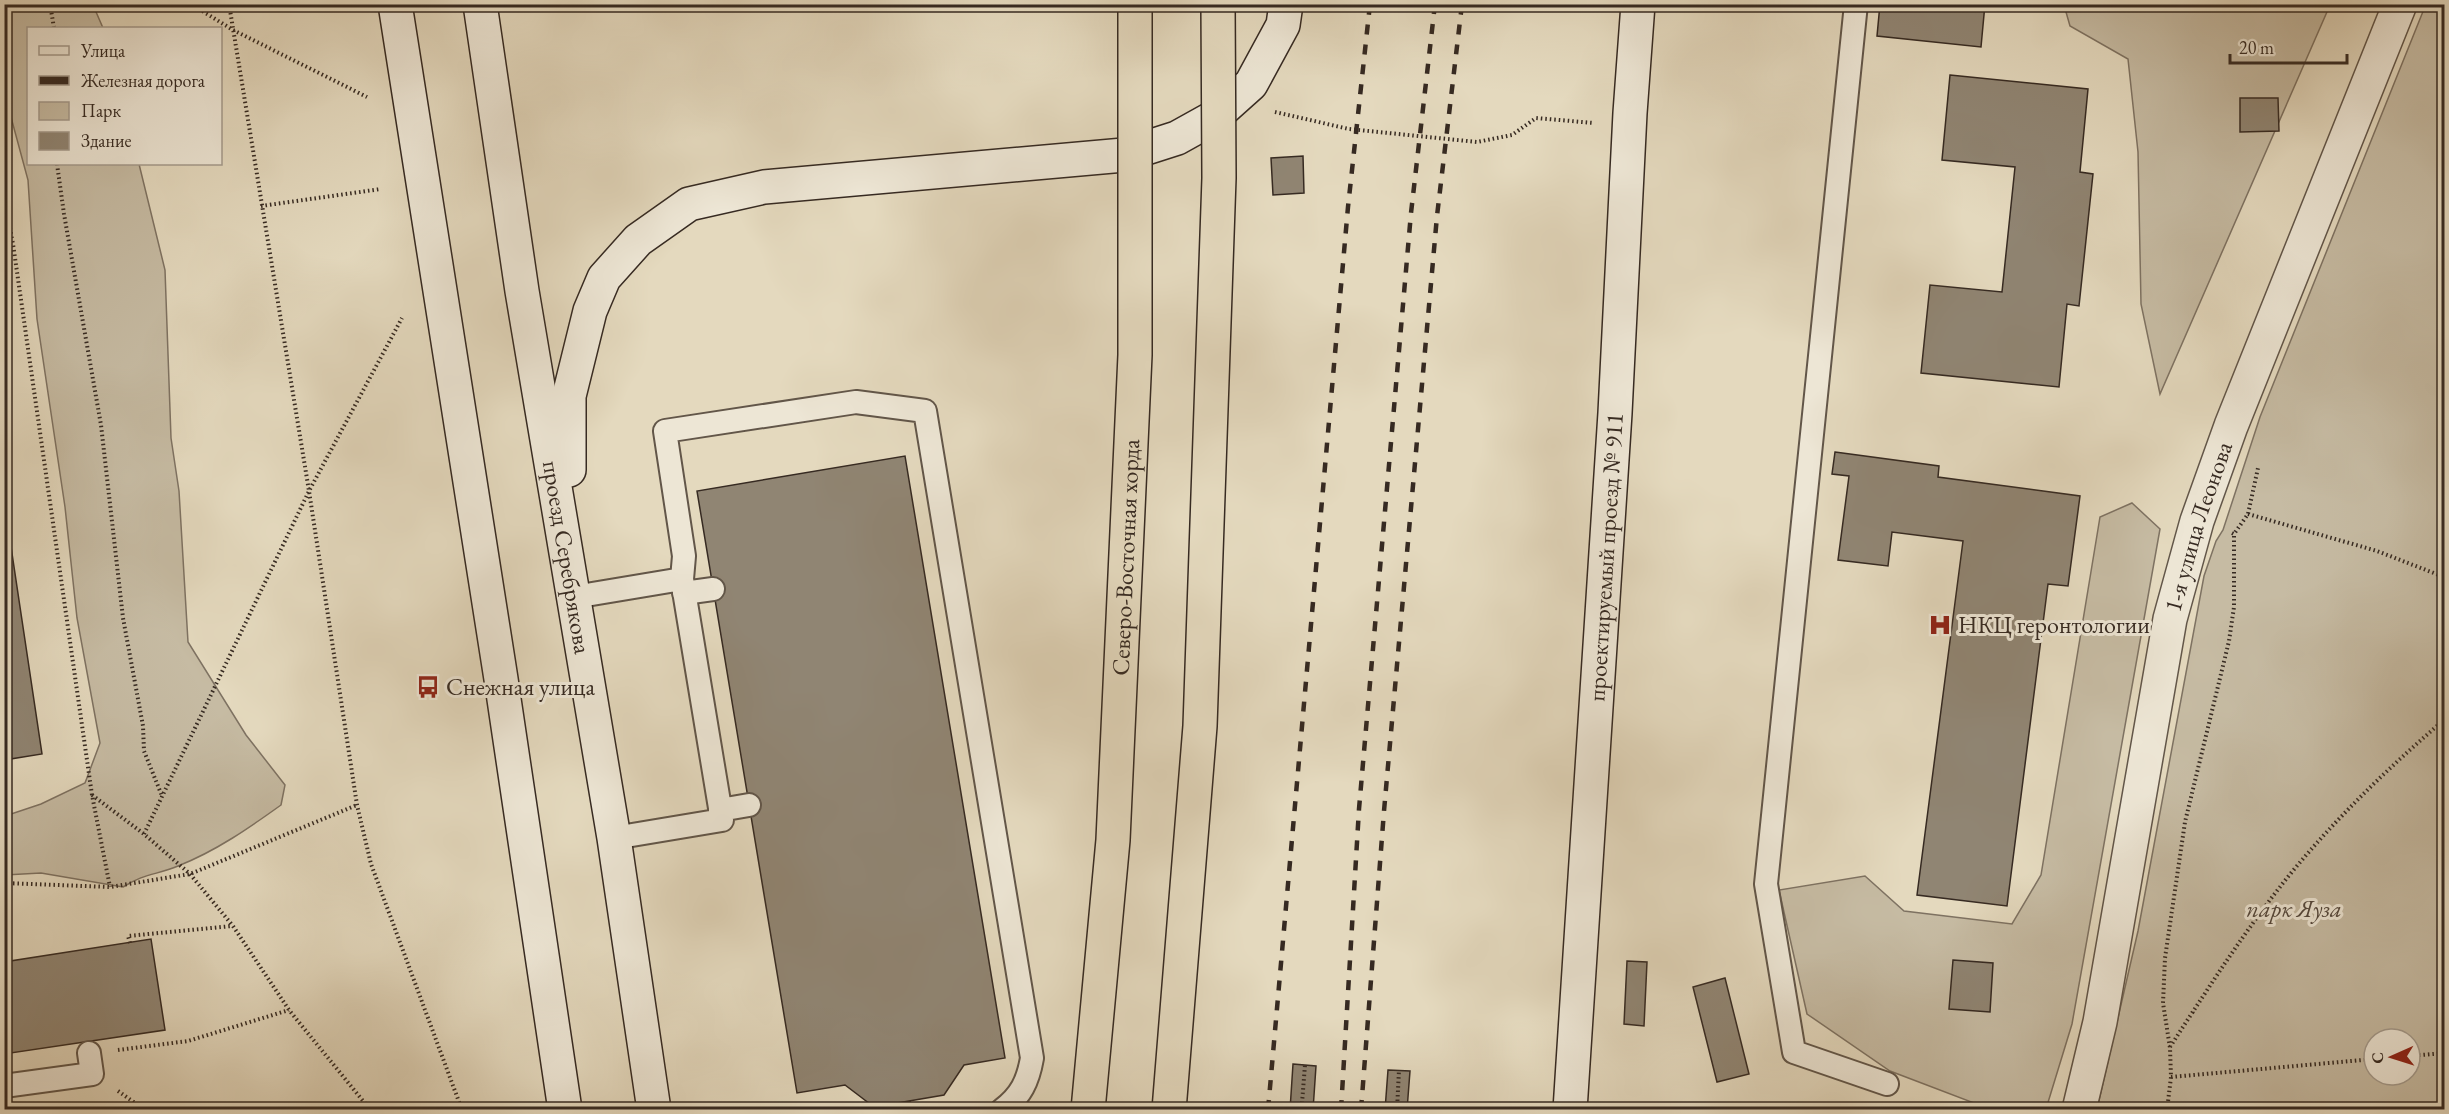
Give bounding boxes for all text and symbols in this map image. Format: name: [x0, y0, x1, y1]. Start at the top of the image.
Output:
legend: [27, 27, 222, 165]
scale bar: [2230, 27, 2347, 65]
text: 20 m: [2239, 36, 2274, 59]
text: Улица: [80, 39, 126, 62]
text: Железная дорога: [80, 69, 206, 92]
text: Парк: [81, 99, 121, 122]
text: Здание: [81, 129, 131, 152]
street label: проектируемый проезд № 911: [1580, 412, 1630, 702]
street label: 1-я улица Леонова: [2157, 437, 2239, 615]
street label: Северо-Восточная хорда: [1104, 438, 1146, 676]
street label: проезд Серебрякова: [536, 458, 599, 656]
place label: НКЦ геронтологии: [1958, 609, 2150, 640]
hospital icon: НКЦ геронтологии: [1927, 612, 1953, 638]
place label: Снежная улица: [446, 671, 595, 702]
bus stop icon: Снежная улица: [415, 674, 441, 700]
park label: парк Яуза: [2246, 893, 2342, 924]
north arrow: [2362, 1027, 2422, 1087]
text: С: [2367, 1052, 2388, 1064]

